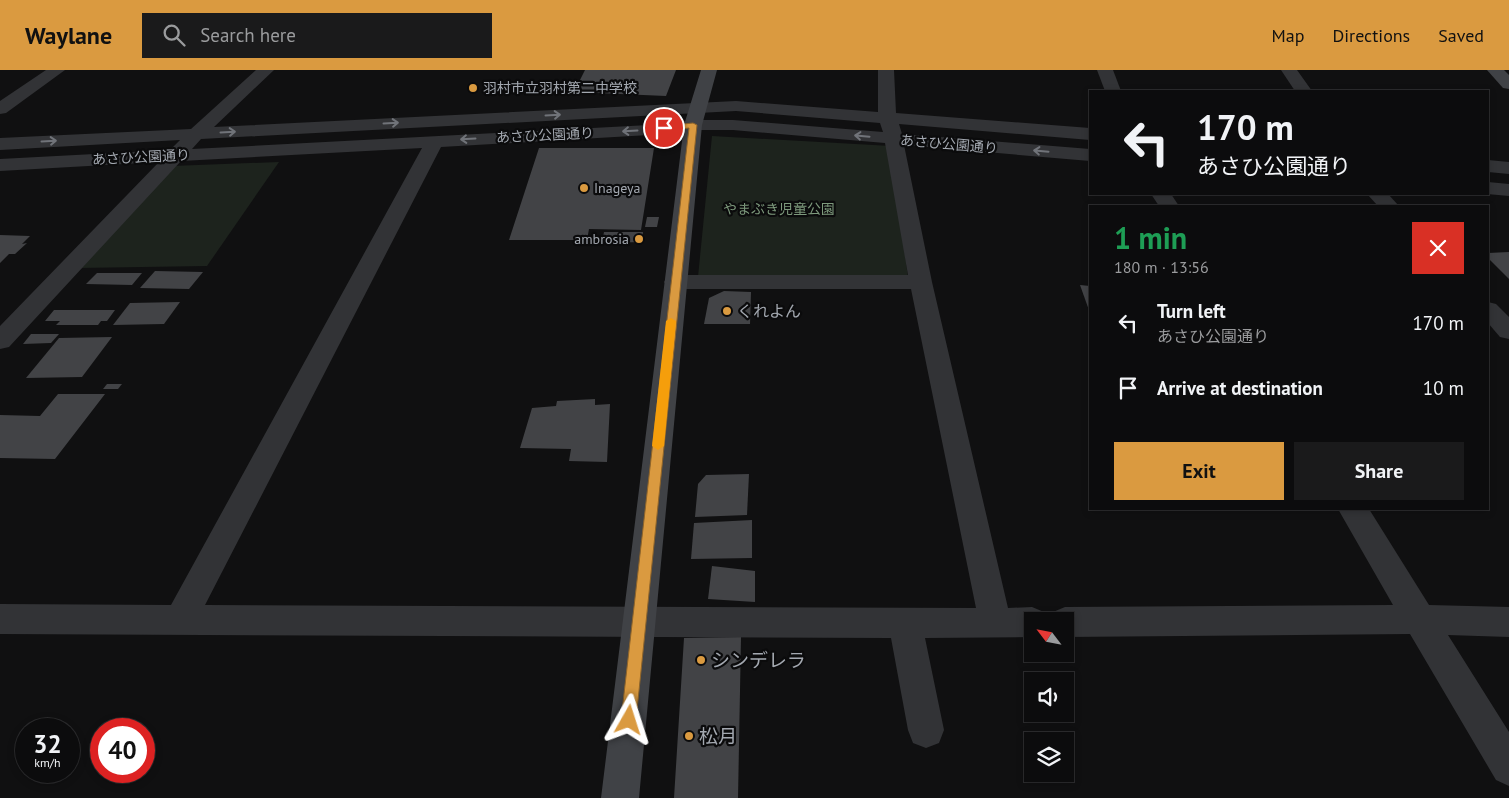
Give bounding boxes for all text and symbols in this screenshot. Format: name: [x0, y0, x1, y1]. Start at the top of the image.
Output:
search box: [142, 13, 492, 58]
text: Waylane: [25, 20, 112, 51]
icon: search: [160, 21, 188, 49]
text: Search here: [200, 23, 296, 47]
text: Map: [1272, 24, 1304, 47]
text: Directions: [1332, 24, 1410, 47]
text: Saved: [1438, 24, 1484, 47]
place label: 羽村市立羽村第二中学校: [483, 79, 637, 97]
marker: 羽村市立羽村第二中学校: [467, 82, 479, 94]
text: 170 m: [1197, 104, 1294, 150]
pin: [643, 107, 685, 149]
one-way arrow: [545, 110, 561, 119]
icon: left: [1114, 110, 1179, 175]
icon: arrive: [650, 114, 678, 142]
one-way arrow: [382, 119, 398, 128]
street label: あさひ公園通り: [496, 123, 594, 147]
one-way arrow: [623, 126, 639, 135]
one-way arrow: [220, 127, 236, 136]
one-way arrow: [854, 131, 870, 141]
street label: あさひ公園通り: [899, 131, 999, 157]
one-way arrow: [460, 135, 476, 144]
one-way arrow: [40, 137, 56, 146]
street label: あさひ公園通り: [92, 145, 190, 169]
one-way arrow: [1034, 147, 1050, 156]
text: あさひ公園通り: [1197, 152, 1351, 180]
place label: Inageya: [594, 179, 641, 197]
marker: Inageya: [578, 182, 590, 194]
park label: やまぶき児童公園: [723, 200, 835, 218]
text: 1 min: [1114, 218, 1187, 257]
button: close: [1412, 222, 1464, 274]
place label: ambrosia: [574, 230, 629, 248]
marker: ambrosia: [633, 233, 645, 245]
text: 180 m · 13:56: [1114, 257, 1209, 277]
text: Turn left: [1157, 299, 1226, 323]
place label: くれよん: [737, 301, 801, 321]
marker: くれよん: [721, 305, 733, 317]
icon: left: [1114, 309, 1142, 337]
text: 170 m: [1412, 311, 1464, 335]
text: あさひ公園通り: [1157, 326, 1269, 346]
icon: arrive: [1114, 374, 1142, 402]
text: Arrive at destination: [1157, 376, 1323, 400]
text: 10 m: [1423, 376, 1464, 400]
button: Exit: [1114, 442, 1284, 500]
button: Share: [1294, 442, 1464, 500]
north arrow: [1024, 612, 1074, 662]
map controls: [1024, 612, 1074, 782]
place label: シンデレラ: [711, 648, 806, 672]
marker: シンデレラ: [695, 654, 707, 666]
button: sound: [1024, 672, 1074, 722]
position arrow: [602, 693, 654, 745]
speed limit sign: 40: [90, 718, 155, 783]
place label: 松月: [699, 724, 737, 748]
text: 32: [33, 728, 62, 760]
marker: 松月: [683, 730, 695, 742]
button: layers: [1024, 732, 1074, 782]
text: km/h: [34, 755, 61, 770]

